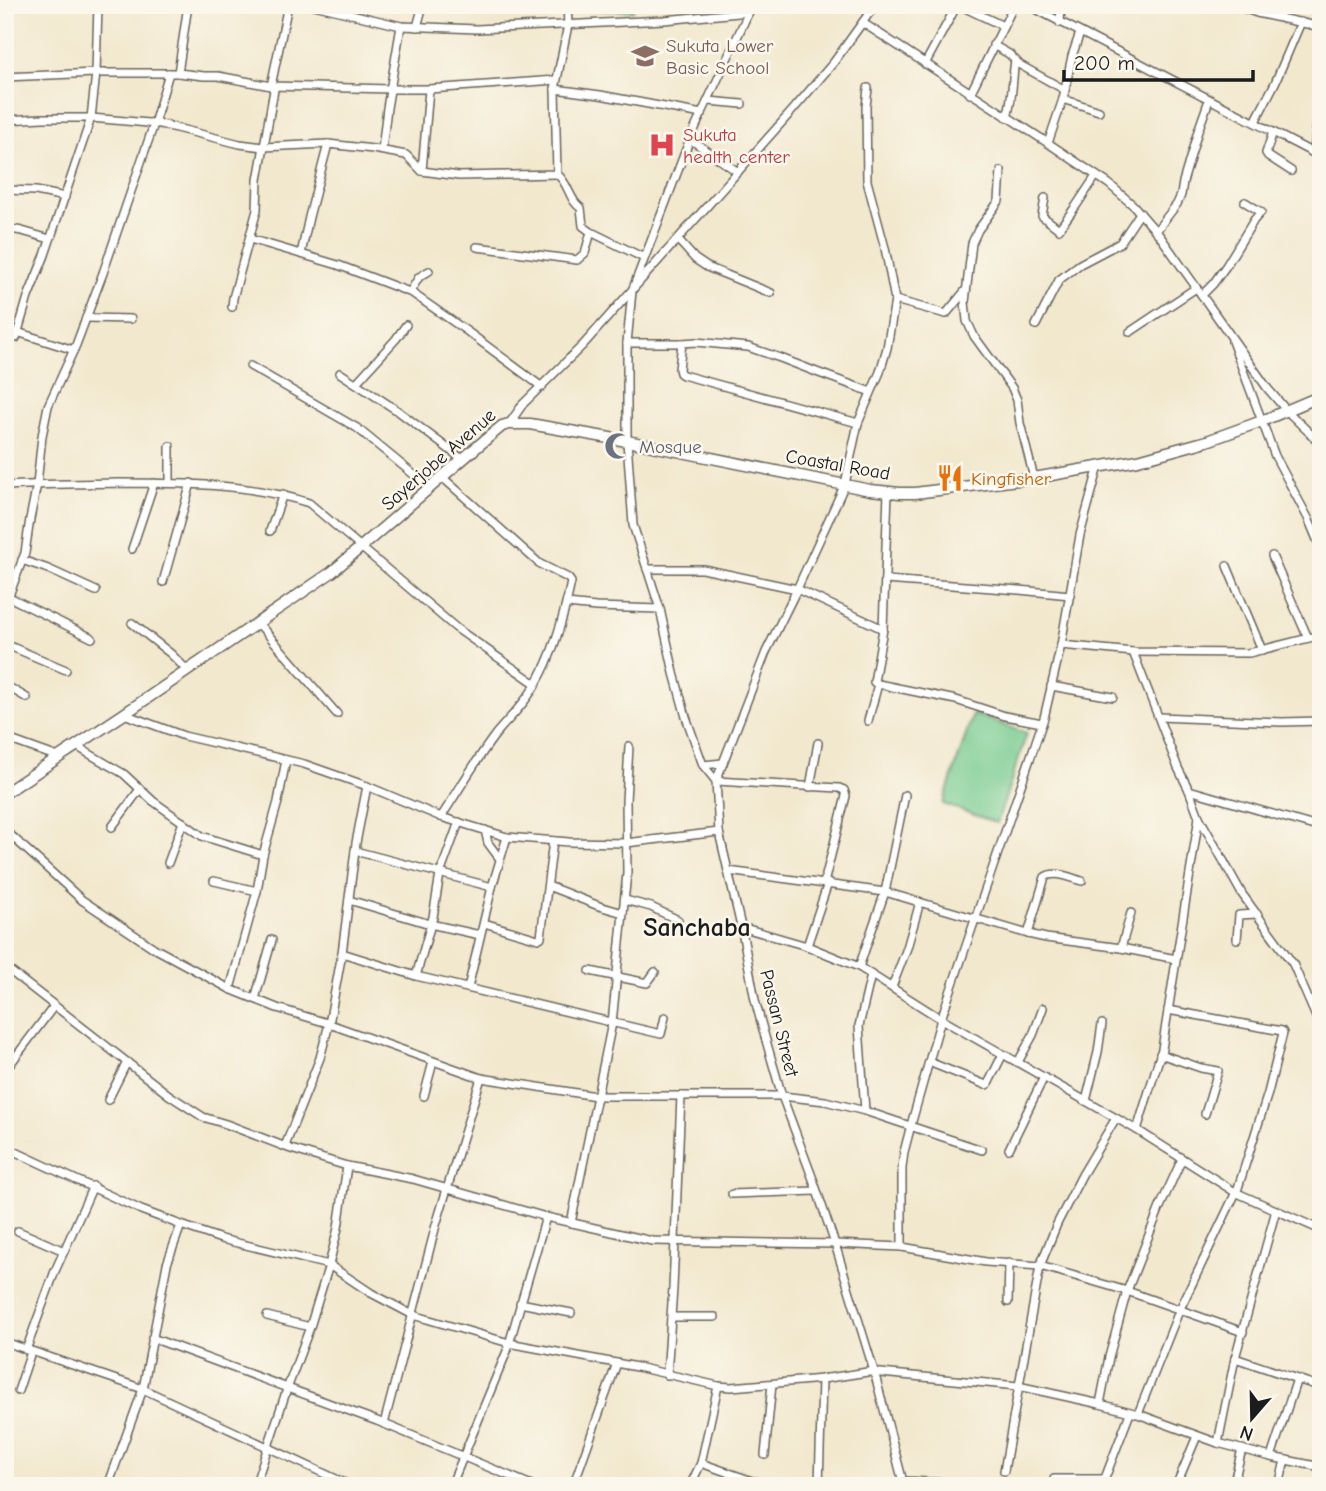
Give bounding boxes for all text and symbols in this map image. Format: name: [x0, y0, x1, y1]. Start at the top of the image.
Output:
place label: Sukuta Lower Basic School: [666, 35, 774, 79]
scale bar: [1064, 38, 1252, 82]
school or university icon: Sukuta Lower Basic School: [630, 41, 660, 71]
text: 200 m: [1074, 51, 1135, 75]
place label: Sukuta health center: [683, 124, 790, 168]
hospital icon: Sukuta health center: [647, 130, 677, 160]
street label: Sayerjobe Avenue: [377, 404, 500, 515]
mosque icon: Mosque: [603, 431, 633, 461]
place label: Mosque: [639, 436, 702, 458]
street label: Coastal Road: [784, 445, 892, 485]
restaurant icon: Kingfisher: [935, 463, 965, 493]
place label: Kingfisher: [971, 468, 1052, 490]
district label: Sanchaba: [643, 913, 751, 943]
street label: Passan Street: [755, 967, 803, 1080]
north arrow: [1218, 1382, 1288, 1452]
text: N: [1237, 1421, 1256, 1445]

